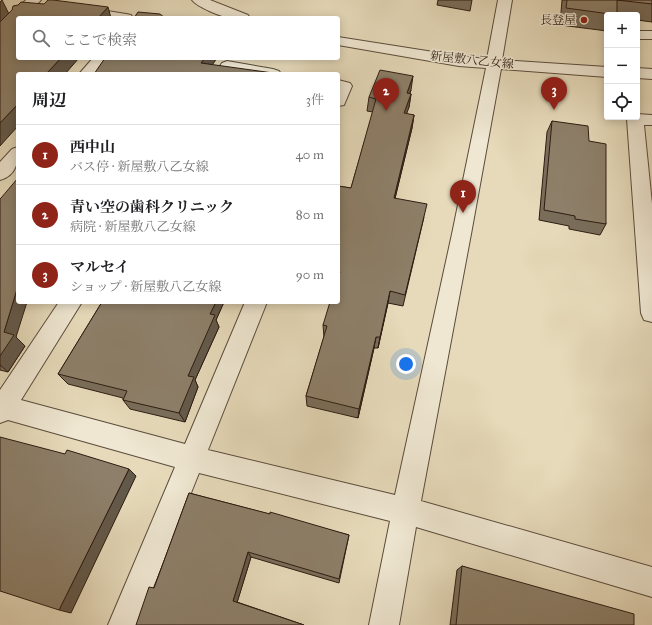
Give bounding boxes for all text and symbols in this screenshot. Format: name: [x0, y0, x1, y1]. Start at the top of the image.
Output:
map controls: [604, 12, 640, 120]
button: +: [604, 12, 640, 48]
place label: 長登屋: [540, 13, 576, 27]
marker: 長登屋: [579, 15, 589, 25]
search box: [16, 16, 340, 60]
icon: search: [30, 27, 52, 49]
text: ここで検索: [62, 31, 137, 49]
button: −: [604, 48, 640, 84]
street label: 新屋敷八乙女線: [429, 49, 515, 71]
pin: 3: [541, 77, 567, 110]
pin: 2: [373, 78, 399, 111]
button: locate: [604, 84, 640, 120]
text: 周辺: [32, 90, 66, 111]
text: 3件: [306, 92, 324, 108]
text: 西中山: [70, 138, 115, 156]
text: 1: [42, 147, 48, 163]
text: 40 m: [295, 147, 324, 163]
text: バス停 · 新屋敷八乙女線: [70, 159, 208, 175]
pin: 1: [450, 180, 476, 213]
text: 青い空の歯科クリニック: [70, 198, 234, 216]
text: 2: [42, 207, 48, 223]
text: 80 m: [296, 207, 324, 223]
text: 病院 · 新屋敷八乙女線: [70, 219, 195, 235]
text: マルセイ: [70, 258, 130, 276]
text: 3: [42, 267, 48, 283]
text: 90 m: [296, 267, 324, 283]
text: ショップ · 新屋敷八乙女線: [70, 279, 221, 295]
your location: [396, 354, 416, 374]

